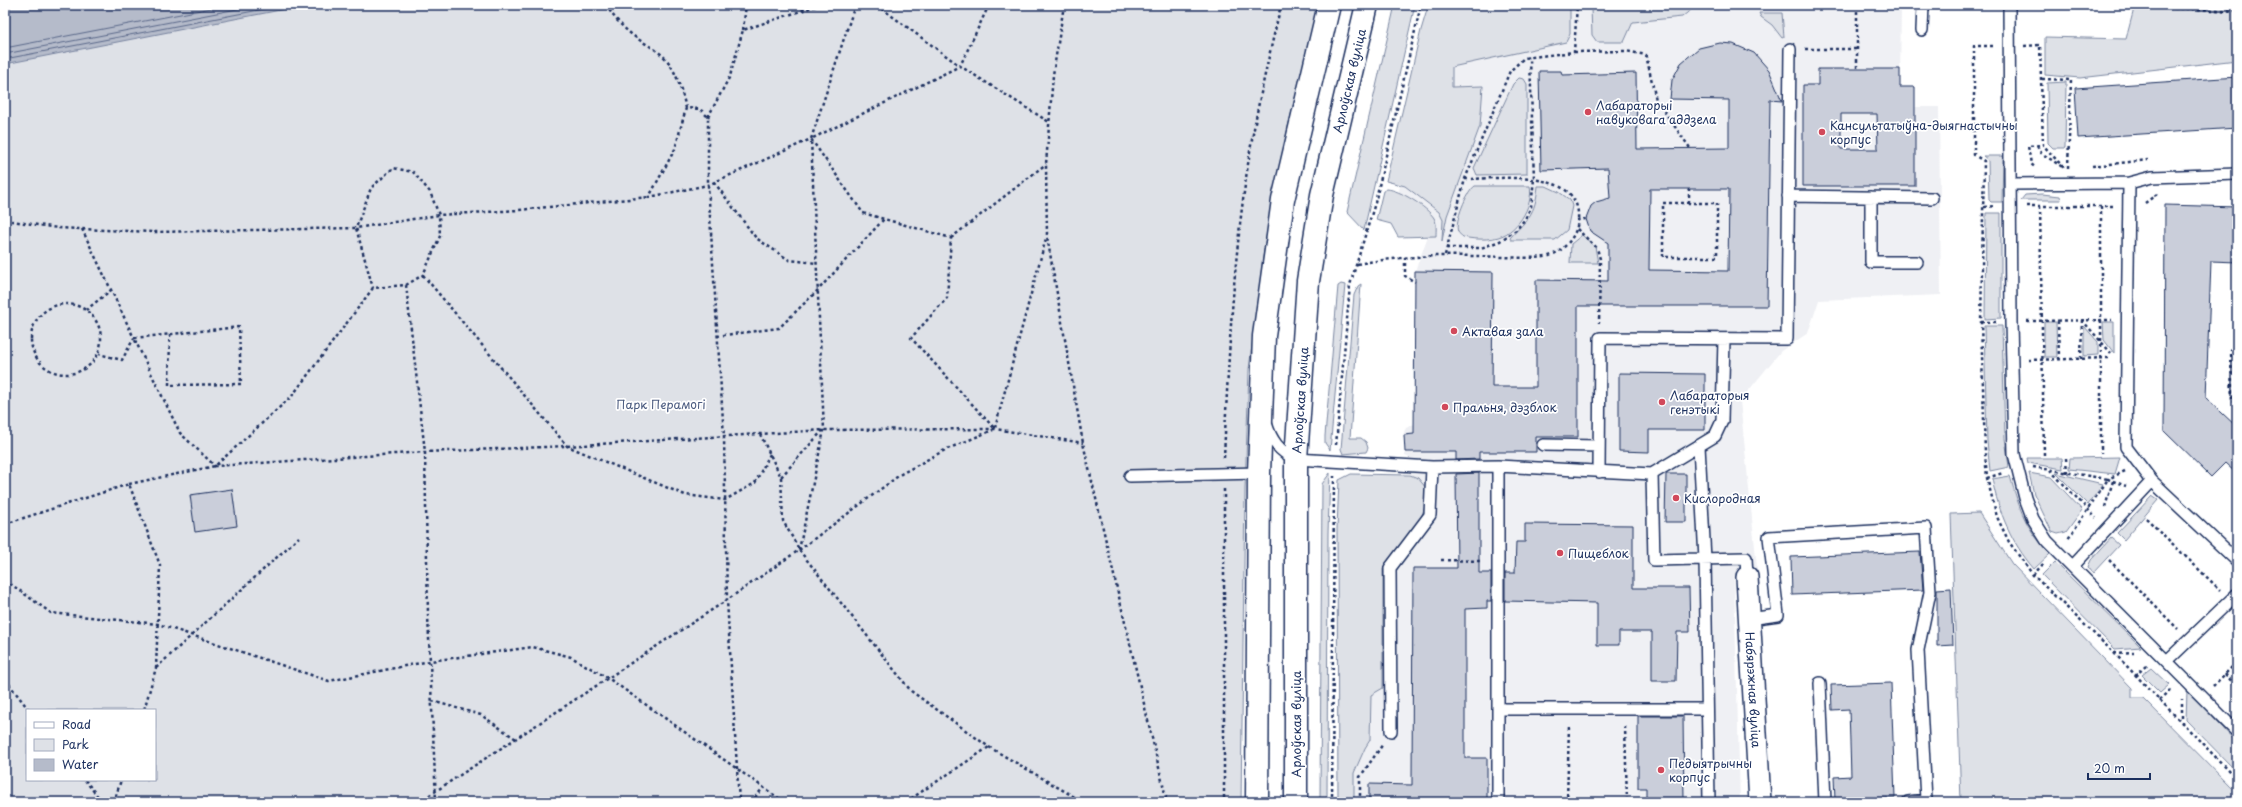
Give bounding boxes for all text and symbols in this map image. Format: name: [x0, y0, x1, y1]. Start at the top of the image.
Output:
street label: Арлоўская вуліца: [1328, 26, 1370, 135]
place label: Лабараторыі навуковага аддзела: [1596, 96, 1717, 128]
marker: Лабараторыі навуковага аддзела: [1583, 107, 1593, 117]
place label: Кансультатыўна-дыягнастычны корпус: [1830, 116, 2018, 148]
marker: Кансультатыўна-дыягнастычны корпус: [1817, 127, 1827, 137]
place label: Актавая зала: [1462, 322, 1544, 340]
marker: Актавая зала: [1449, 326, 1459, 336]
street label: Арлоўская вуліца: [1287, 346, 1313, 454]
place label: Лабараторыя генэтыкі: [1670, 386, 1749, 418]
park label: Парк Перамогі: [616, 395, 706, 413]
marker: Лабараторыя генэтыкі: [1657, 397, 1667, 407]
place label: Пральня, дэзблок: [1453, 398, 1557, 416]
marker: Пральня, дэзблок: [1440, 402, 1450, 412]
place label: Кислородная: [1684, 489, 1761, 507]
marker: Кислородная: [1671, 493, 1681, 503]
place label: Пищеблок: [1568, 544, 1630, 562]
marker: Пищеблок: [1555, 548, 1565, 558]
street label: Набярэжная вуліца: [1741, 631, 1766, 749]
street label: Арлоўская вуліца: [1287, 670, 1305, 777]
legend: [26, 709, 156, 781]
text: Road: [62, 715, 91, 733]
text: Park: [62, 735, 89, 753]
place label: Педыятрычны корпус: [1669, 754, 1752, 786]
text: Water: [62, 755, 99, 773]
scale bar: [2088, 755, 2150, 781]
text: 20 m: [2094, 759, 2125, 777]
marker: Педыятрычны корпус: [1656, 765, 1666, 775]

